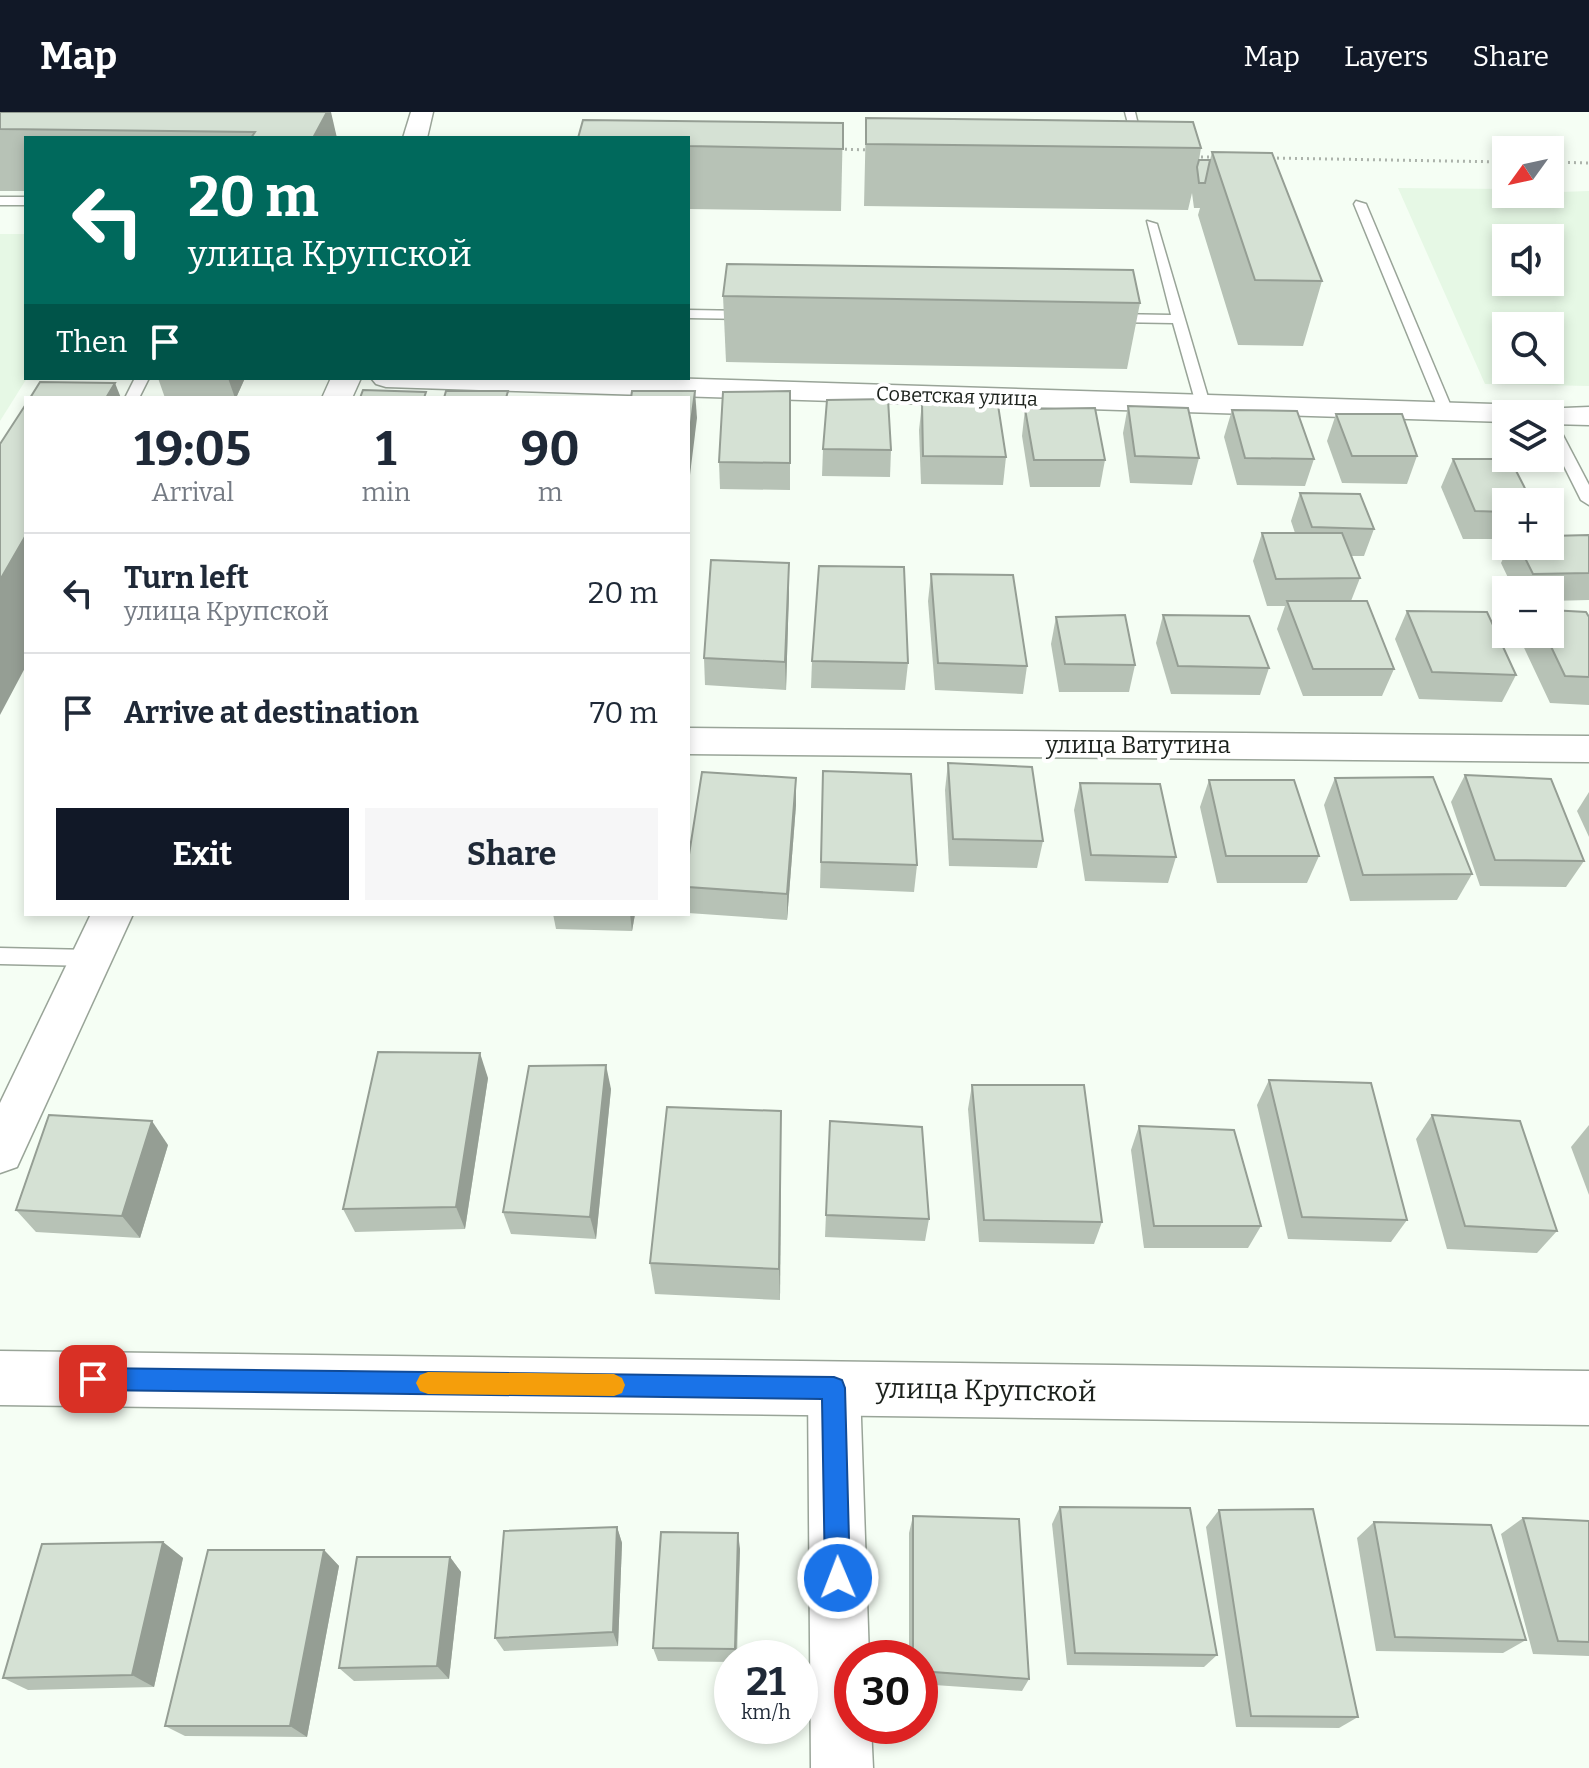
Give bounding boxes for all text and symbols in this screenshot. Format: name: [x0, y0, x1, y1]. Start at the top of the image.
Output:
text: Map: [40, 33, 117, 79]
text: Map: [1243, 40, 1300, 73]
text: Layers: [1344, 40, 1428, 73]
text: Share: [1472, 40, 1549, 73]
north arrow: [1492, 136, 1564, 208]
map controls: [1492, 136, 1564, 648]
text: 20 m: [188, 164, 319, 231]
icon: left: [56, 168, 160, 272]
button: sound: [1492, 224, 1564, 296]
text: улица Крупской: [188, 232, 472, 276]
button: search: [1492, 312, 1564, 384]
icon: arrive: [143, 320, 187, 364]
text: Then: [56, 324, 127, 360]
street label: Советская улица: [876, 381, 1038, 411]
button: layers: [1492, 400, 1564, 472]
text: 19:05: [134, 420, 251, 478]
text: 1: [376, 420, 396, 478]
text: 90: [521, 420, 580, 478]
text: Arrival: [152, 477, 234, 508]
text: min: [362, 477, 411, 508]
text: m: [538, 477, 563, 508]
button: +: [1492, 488, 1564, 560]
text: Turn left: [124, 560, 249, 596]
icon: left: [56, 571, 100, 615]
text: 20 m: [588, 575, 658, 611]
button: −: [1492, 576, 1564, 648]
text: улица Крупской: [124, 596, 329, 627]
icon: arrive: [56, 691, 100, 735]
text: Arrive at destination: [124, 695, 419, 731]
text: 70 m: [590, 695, 658, 731]
street label: улица Ватутина: [1044, 731, 1231, 759]
button: Exit: [56, 808, 349, 900]
button: Share: [365, 808, 658, 900]
pin: [59, 1345, 127, 1413]
icon: arrive: [71, 1357, 115, 1401]
street label: улица Крупской: [874, 1372, 1097, 1408]
position arrow: [796, 1536, 880, 1620]
speed limit sign: 30: [834, 1640, 938, 1744]
text: 21: [746, 1658, 786, 1706]
text: km/h: [741, 1700, 791, 1724]

